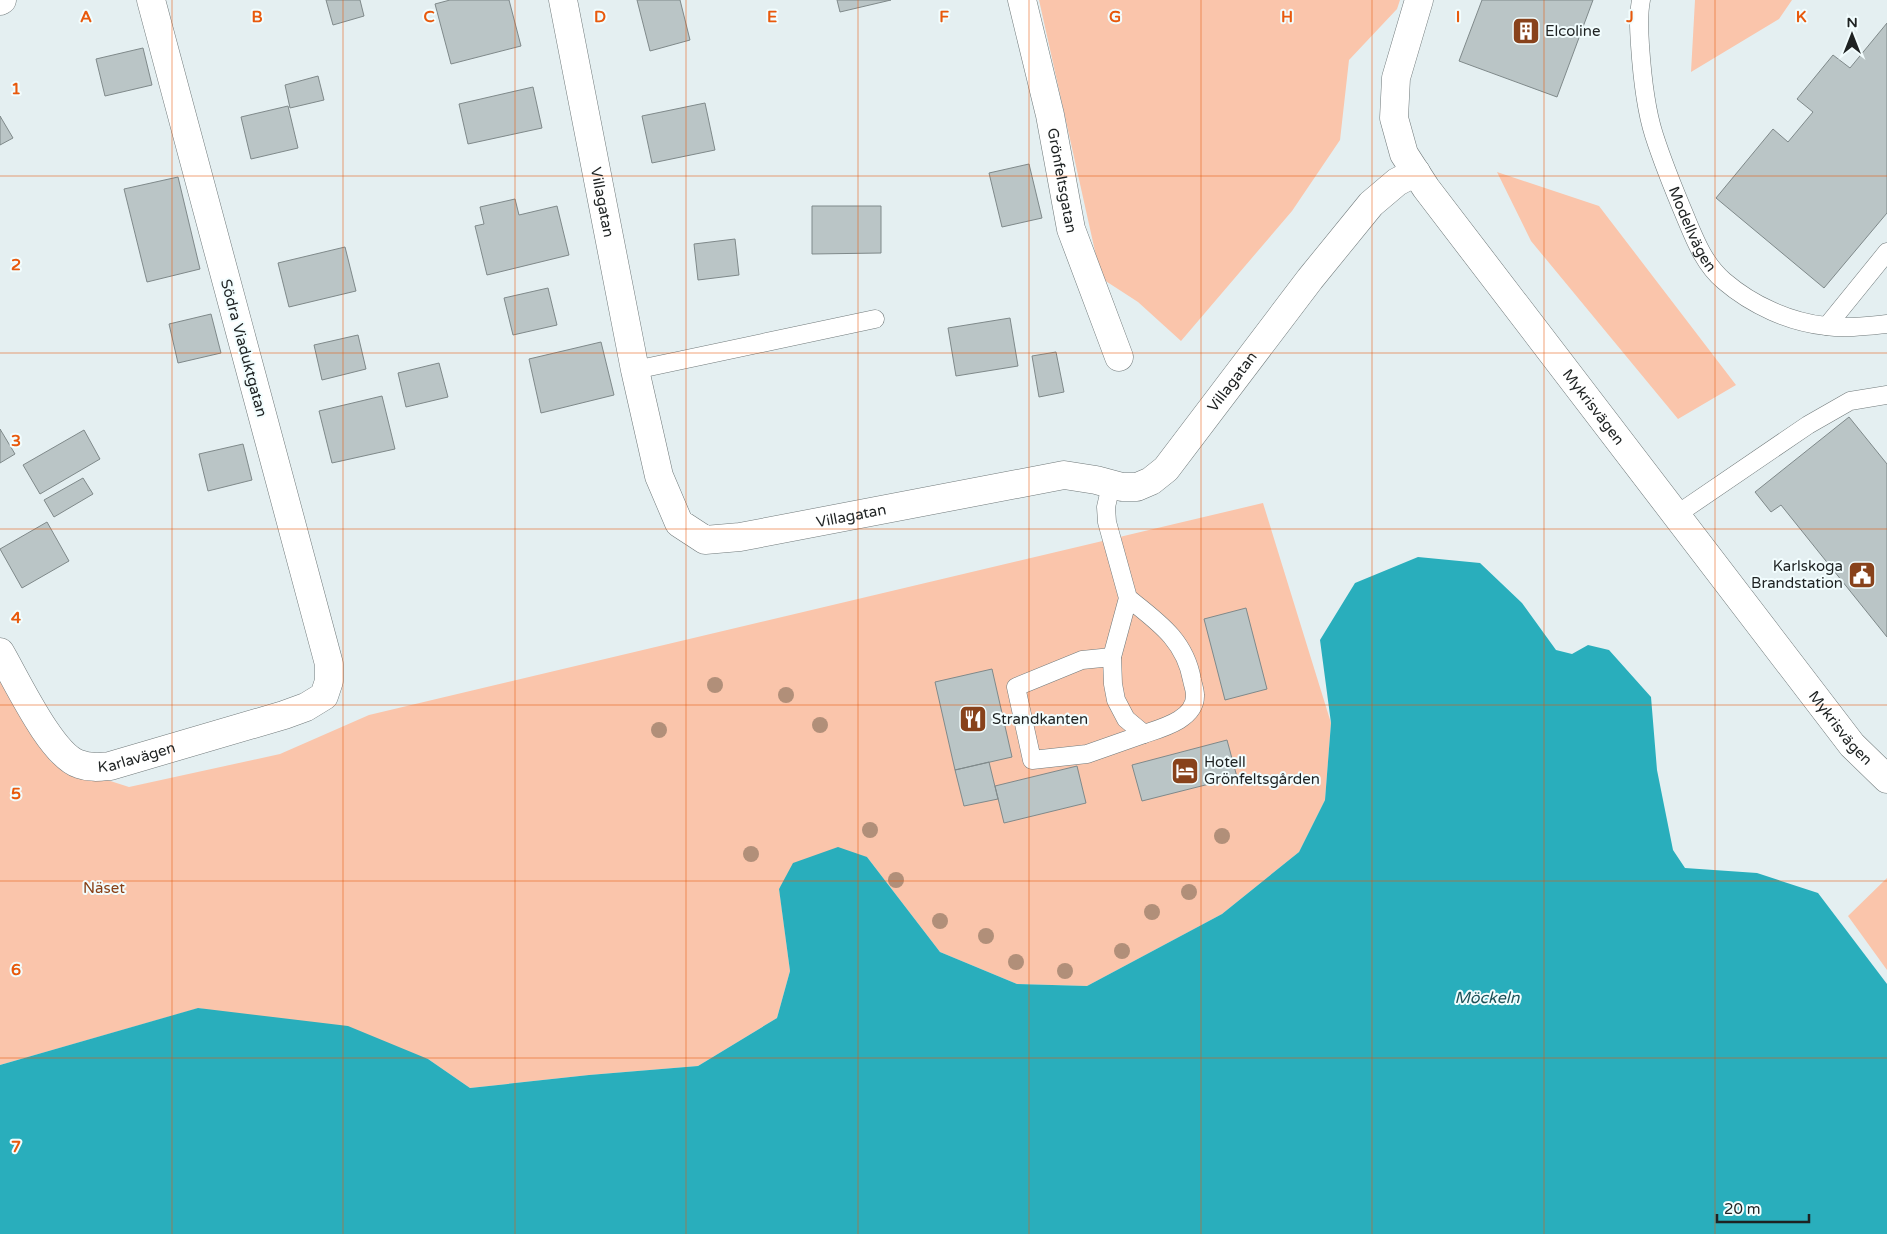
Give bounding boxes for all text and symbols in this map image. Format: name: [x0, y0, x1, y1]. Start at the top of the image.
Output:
text: A: [80, 7, 92, 27]
text: B: [251, 7, 263, 27]
text: C: [423, 7, 435, 27]
text: D: [594, 7, 606, 27]
text: E: [767, 7, 777, 27]
text: F: [939, 7, 949, 27]
text: G: [1109, 7, 1121, 27]
text: H: [1281, 7, 1293, 27]
text: I: [1456, 7, 1460, 27]
text: J: [1625, 7, 1634, 27]
text: K: [1796, 7, 1807, 27]
north arrow: [1827, 10, 1877, 60]
text: N: [1846, 14, 1858, 31]
building icon: Elcoline: [1511, 16, 1541, 46]
place label: Elcoline: [1545, 22, 1600, 40]
text: 1: [11, 79, 21, 99]
street label: Grönfeltsgatan: [1044, 127, 1081, 235]
street label: Villagatan: [587, 166, 618, 239]
street label: Modellvägen: [1665, 184, 1720, 275]
text: 2: [11, 255, 21, 275]
street label: Södra Viaduktgatan: [217, 277, 271, 419]
street label: Villagatan: [1204, 348, 1261, 415]
street label: Mykrisvägen: [1559, 366, 1628, 449]
text: 3: [11, 431, 21, 451]
street label: Villagatan: [815, 500, 888, 531]
place label: Karlskoga Brandstation: [1751, 557, 1843, 592]
public building icon: Karlskoga Brandstation: [1847, 560, 1877, 590]
text: 4: [11, 608, 21, 628]
street label: Mykrisvägen: [1805, 687, 1876, 769]
restaurant icon: Strandkanten: [958, 704, 988, 734]
place label: Strandkanten: [992, 710, 1088, 728]
street label: Karlavägen: [97, 738, 177, 776]
place label: Hotell Grönfeltsgården: [1204, 753, 1320, 788]
hotel icon: Hotell Grönfeltsgården: [1170, 756, 1200, 786]
text: 5: [11, 784, 21, 804]
park label: Näset: [83, 879, 125, 897]
text: 6: [11, 960, 21, 980]
water label: Möckeln: [1455, 988, 1521, 1008]
text: 7: [11, 1137, 21, 1157]
scale bar: [1717, 1192, 1810, 1224]
text: 20 m: [1724, 1200, 1761, 1218]

